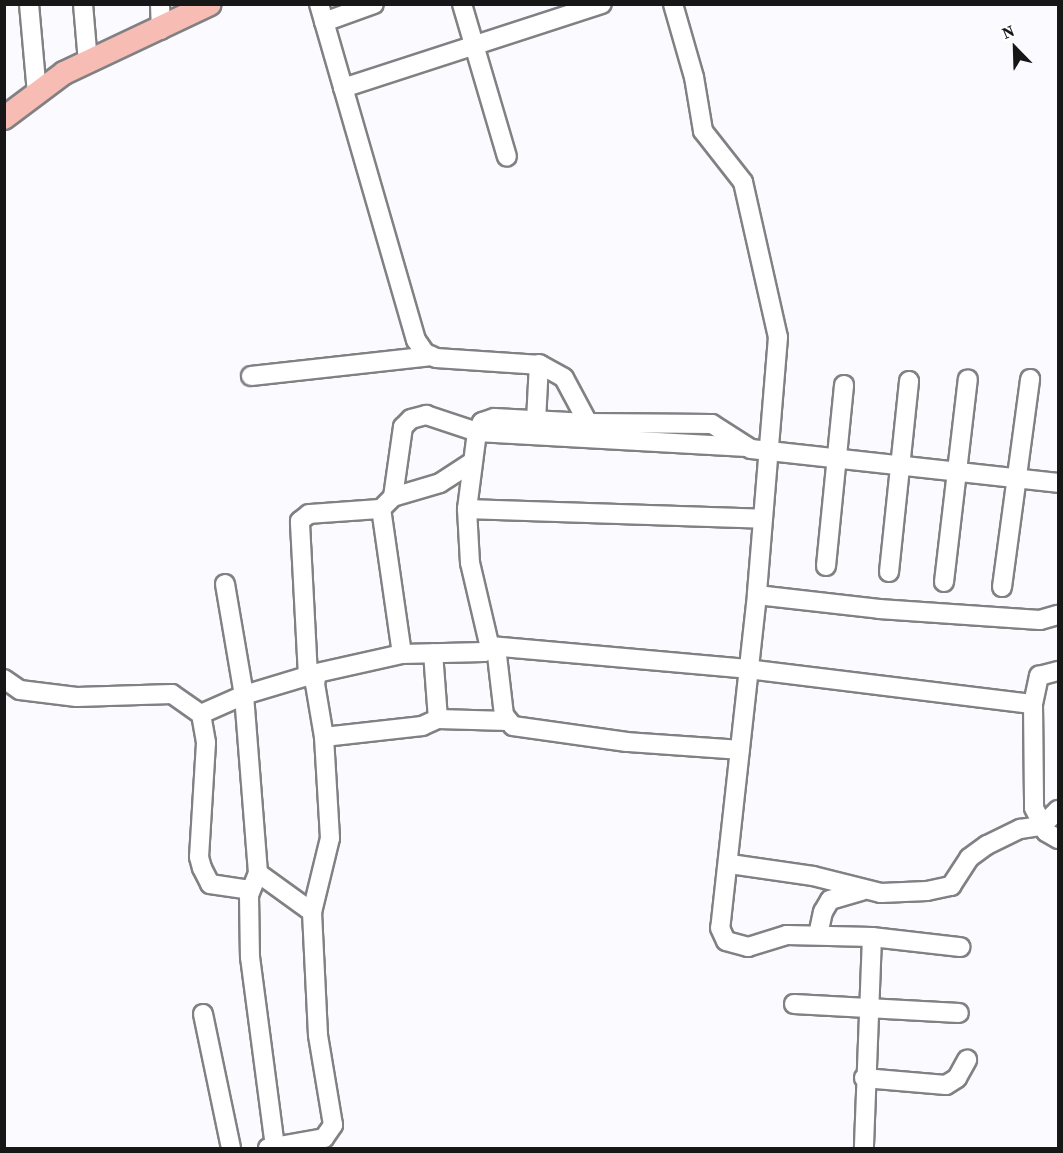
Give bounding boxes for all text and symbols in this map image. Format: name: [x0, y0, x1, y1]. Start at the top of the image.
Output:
north arrow: [985, 18, 1045, 78]
text: N: [998, 19, 1018, 44]

